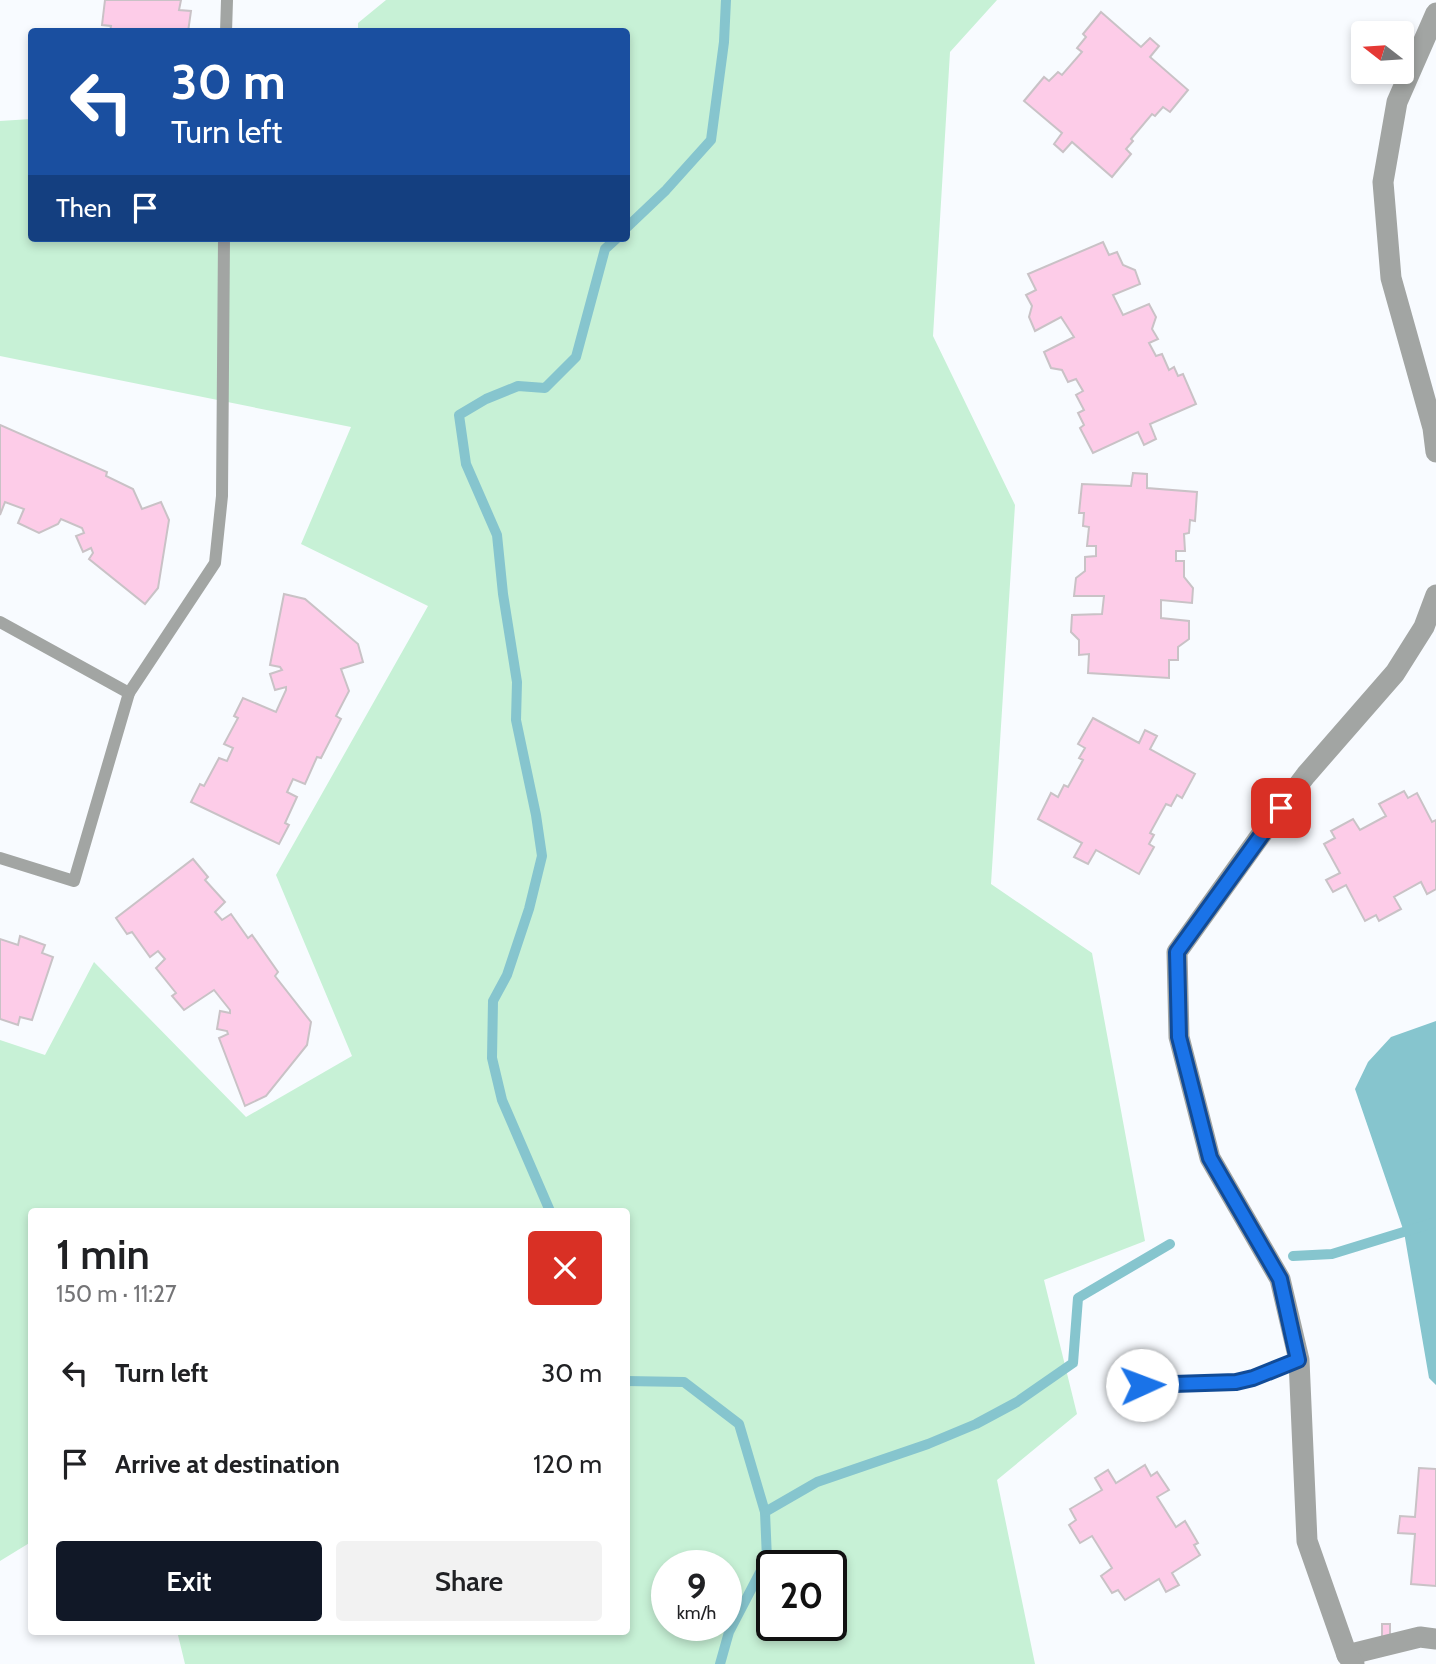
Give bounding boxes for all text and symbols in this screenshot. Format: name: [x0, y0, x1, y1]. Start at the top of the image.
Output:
north arrow: [1351, 21, 1414, 84]
map controls: [1351, 21, 1414, 84]
text: 30 m: [171, 52, 286, 111]
icon: left: [56, 56, 147, 147]
text: Turn left: [171, 112, 282, 151]
icon: arrive: [126, 189, 164, 227]
text: Then: [56, 192, 112, 224]
pin: [1251, 778, 1311, 838]
icon: arrive: [1262, 789, 1300, 827]
text: 1 min: [56, 1228, 150, 1280]
button: close: [528, 1231, 602, 1305]
text: 150 m · 11:27: [56, 1280, 177, 1308]
position arrow: [1105, 1348, 1179, 1422]
icon: left: [56, 1354, 94, 1392]
text: Turn left: [115, 1357, 208, 1389]
text: 30 m: [541, 1357, 602, 1389]
icon: arrive: [56, 1445, 94, 1483]
text: Arrive at destination: [115, 1448, 340, 1480]
text: 120 m: [533, 1448, 602, 1480]
button: Exit: [56, 1541, 322, 1621]
button: Share: [336, 1541, 602, 1621]
speed limit sign: 20: [756, 1550, 847, 1641]
text: 9: [687, 1565, 706, 1608]
text: km/h: [677, 1602, 716, 1624]

